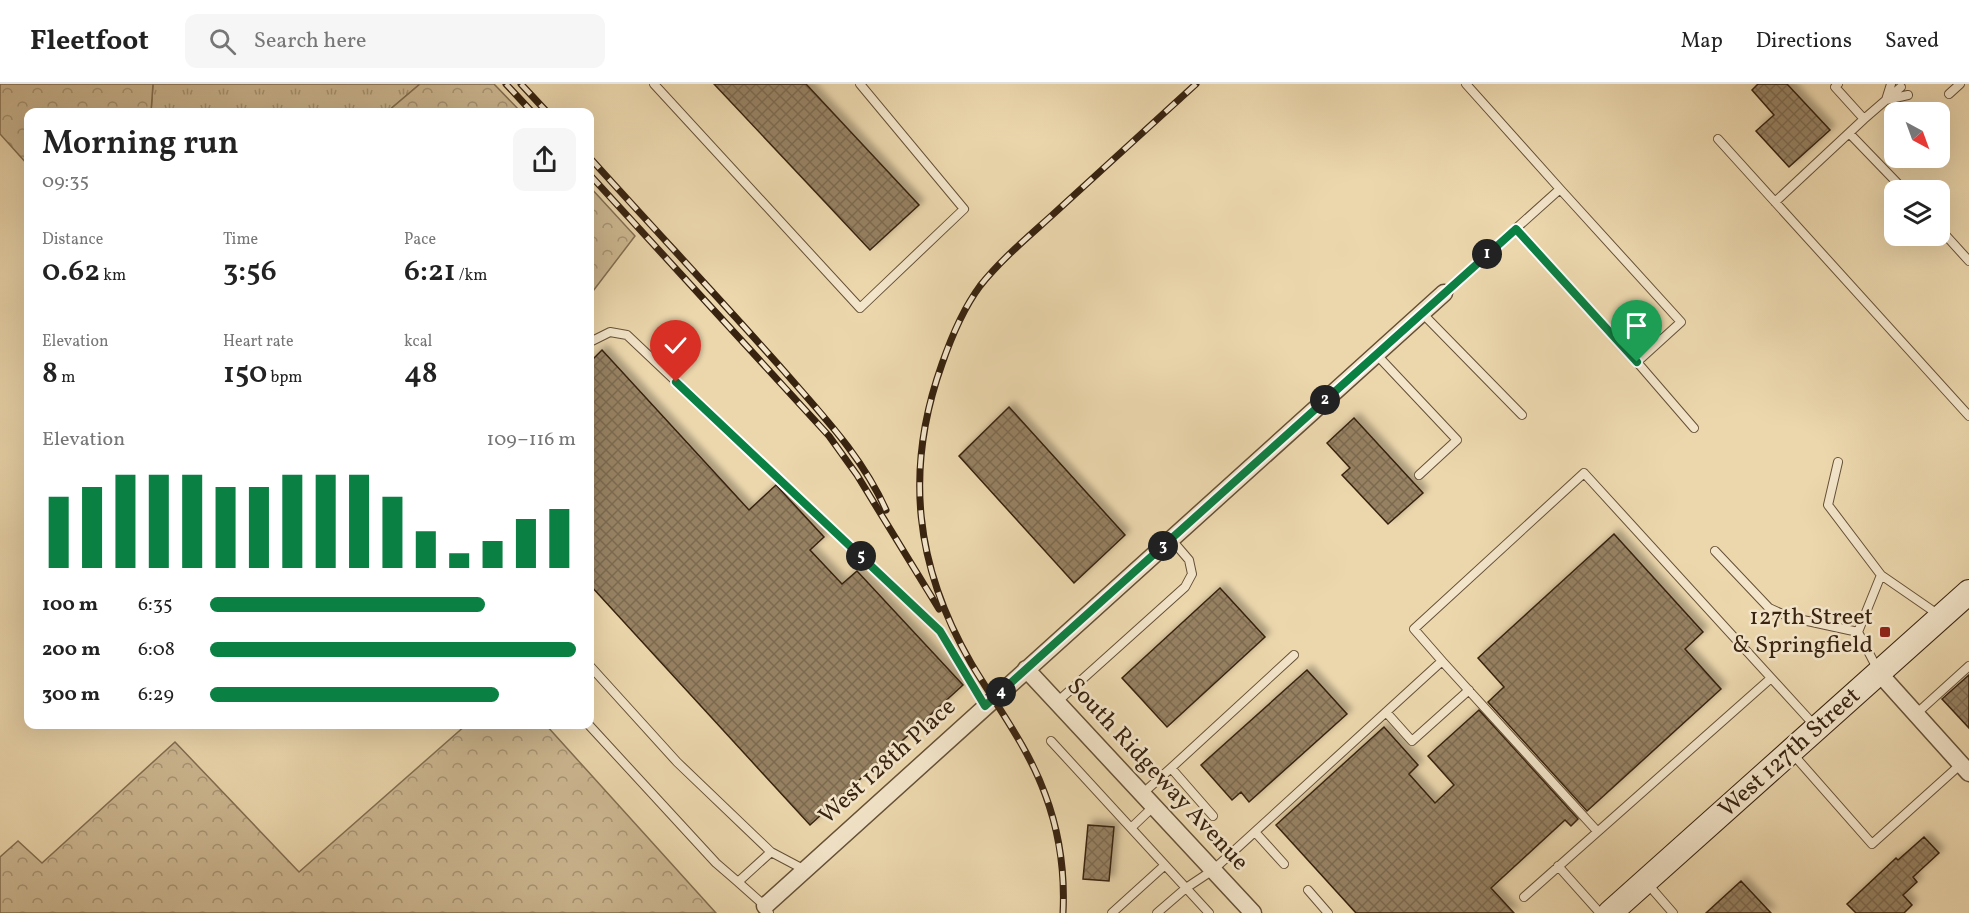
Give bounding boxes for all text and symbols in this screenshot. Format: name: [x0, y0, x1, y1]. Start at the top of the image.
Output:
search box: [185, 14, 605, 68]
text: Fleetfoot: [30, 22, 149, 61]
icon: search: [206, 25, 239, 58]
text: Search here: [254, 26, 366, 57]
text: Map: [1681, 27, 1723, 56]
text: Directions: [1756, 27, 1852, 56]
text: Saved: [1885, 27, 1939, 56]
north arrow: [1884, 102, 1950, 168]
map controls: [1884, 102, 1950, 246]
text: Morning run: [42, 122, 239, 168]
button: share: [513, 128, 576, 191]
text: 09:35: [42, 168, 89, 196]
button: layers: [1884, 180, 1950, 246]
text: Distance: [42, 229, 103, 251]
text: Time: [223, 229, 258, 251]
text: Pace: [404, 229, 436, 251]
pin: 1: [1472, 239, 1502, 269]
text: 1: [1484, 243, 1490, 265]
text: 0.62: [42, 251, 100, 293]
text: 3:56: [223, 251, 277, 293]
text: 6:21: [404, 251, 456, 293]
text: km: [100, 265, 126, 287]
text: /km: [456, 265, 488, 287]
pin: [1611, 300, 1662, 362]
icon: arrive: [1620, 309, 1653, 342]
pin: [650, 320, 701, 382]
icon: check: [659, 329, 692, 362]
text: Elevation: [42, 331, 109, 353]
text: Heart rate: [223, 331, 294, 353]
text: kcal: [404, 331, 432, 353]
text: 8: [42, 353, 58, 395]
text: 150: [223, 353, 267, 395]
text: 48: [404, 353, 438, 395]
text: m: [58, 367, 75, 389]
text: bpm: [267, 367, 303, 389]
pin: 2: [1310, 385, 1340, 415]
text: 2: [1321, 389, 1329, 411]
text: Elevation: [42, 426, 125, 454]
text: 109–116 m: [486, 426, 576, 454]
pin: 3: [1148, 531, 1178, 561]
text: 3: [1159, 535, 1167, 557]
pin: 5: [846, 541, 876, 571]
text: 5: [857, 545, 865, 567]
text: 100 m: [42, 591, 98, 619]
text: 6:35: [138, 591, 173, 619]
place label: 127th Street & Springfield: [1732, 601, 1873, 663]
marker: 127th Street & Springfield: [1878, 625, 1892, 639]
text: 200 m: [42, 636, 100, 664]
text: 6:08: [138, 636, 175, 664]
street label: South Ridgeway Avenue: [1058, 671, 1256, 879]
pin: 4: [986, 677, 1016, 707]
street label: West 127th Street: [1711, 680, 1869, 826]
text: 300 m: [42, 681, 100, 709]
text: 6:29: [138, 681, 174, 709]
text: 4: [996, 681, 1006, 703]
street label: West 128th Place: [812, 691, 964, 833]

